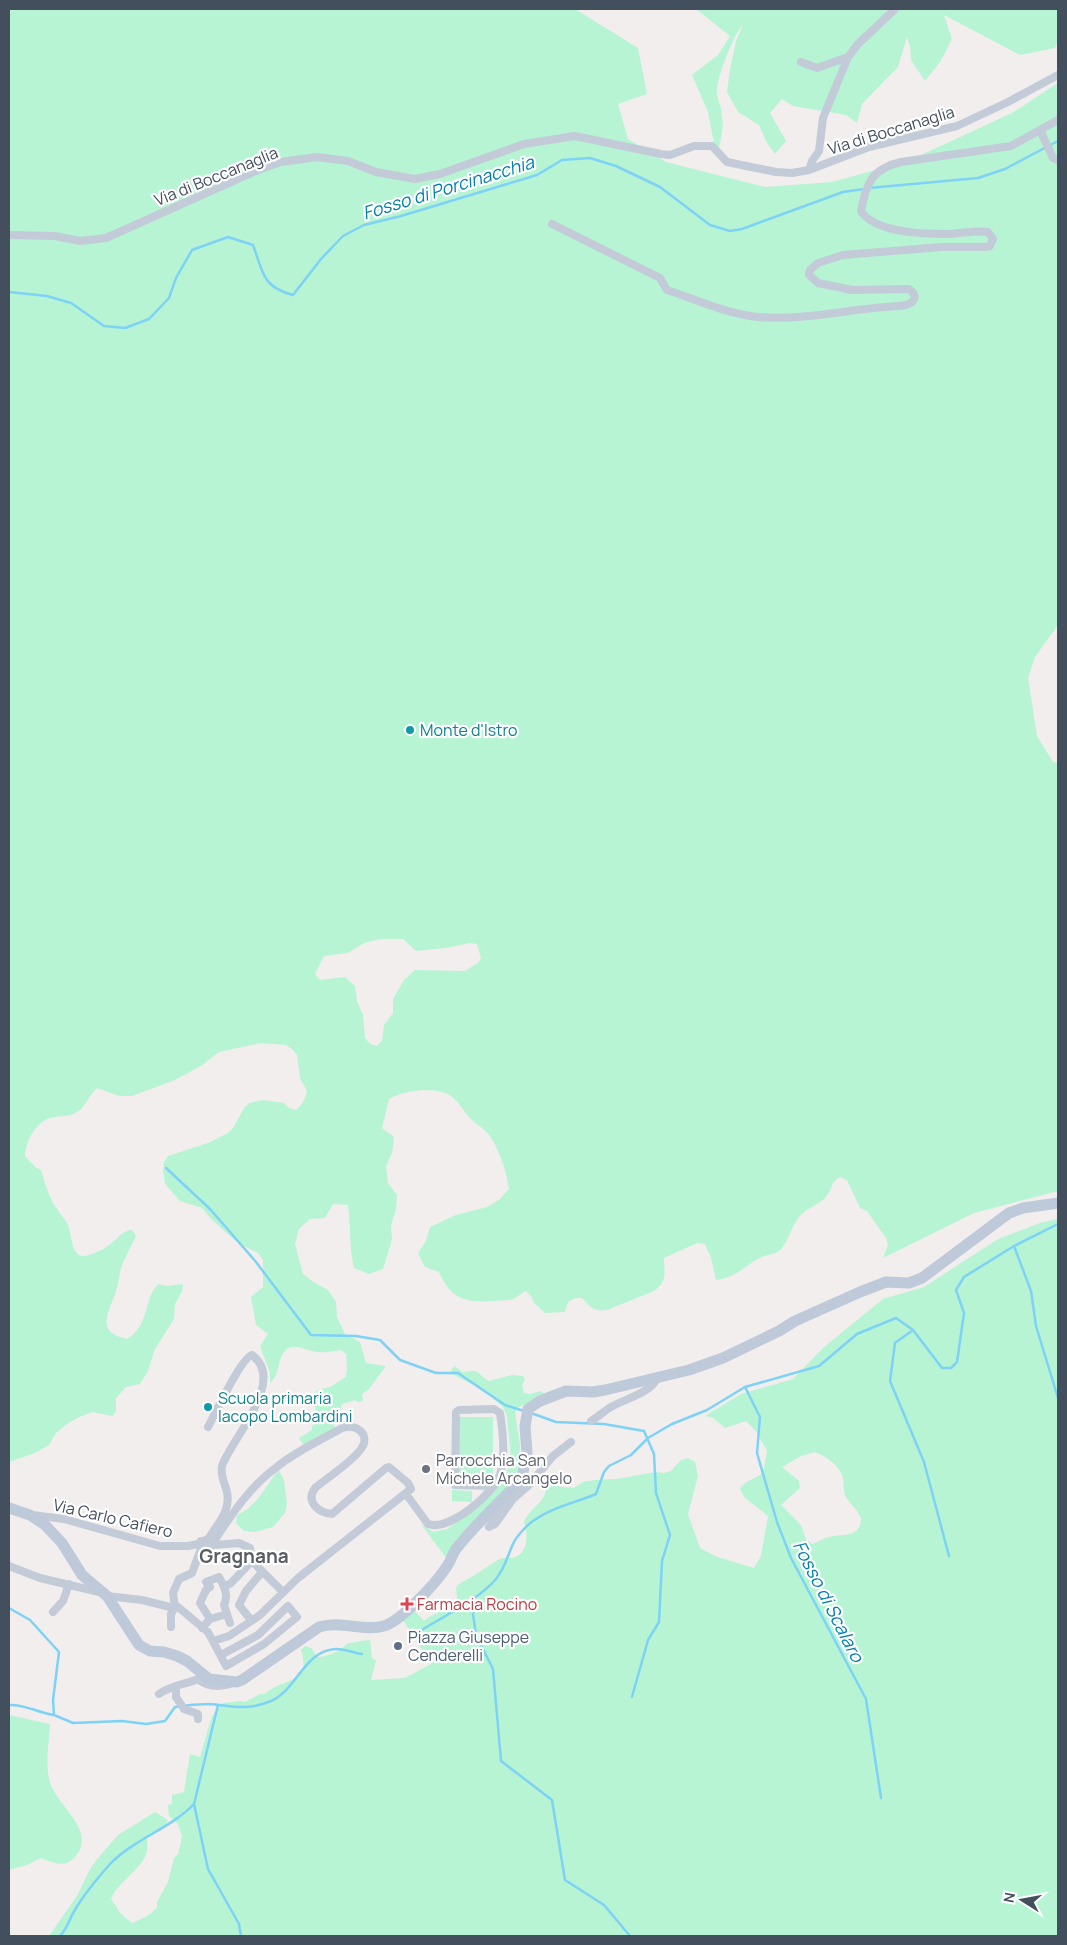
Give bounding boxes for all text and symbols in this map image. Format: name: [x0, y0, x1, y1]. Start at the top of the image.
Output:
street label: Via di Boccanaglia: [825, 100, 957, 160]
street label: Via di Boccanaglia: [151, 141, 281, 211]
water label: Fosso di Porcinacchia: [359, 149, 538, 224]
place label: Monte d'Istro: [420, 719, 518, 741]
marker: Monte d'Istro: [404, 724, 416, 736]
place label: Scuola primaria Iacopo Lombardini: [218, 1387, 352, 1427]
marker: Scuola primaria Iacopo Lombardini: [202, 1401, 214, 1413]
place label: Parrocchia San Michele Arcangelo: [436, 1449, 572, 1489]
marker: Parrocchia San Michele Arcangelo: [420, 1463, 432, 1475]
street label: Via Carlo Cafiero: [51, 1494, 175, 1542]
water label: Fosso di Scalaro: [788, 1536, 871, 1667]
district label: Gragnana: [199, 1543, 289, 1569]
place label: Farmacia Rocino: [417, 1593, 537, 1615]
marker: Farmacia Rocino: [401, 1598, 413, 1610]
place label: Piazza Giuseppe Cenderelli: [408, 1626, 529, 1666]
marker: Piazza Giuseppe Cenderelli: [392, 1640, 404, 1652]
north arrow: [997, 1875, 1047, 1925]
text: N: [998, 1891, 1019, 1904]

